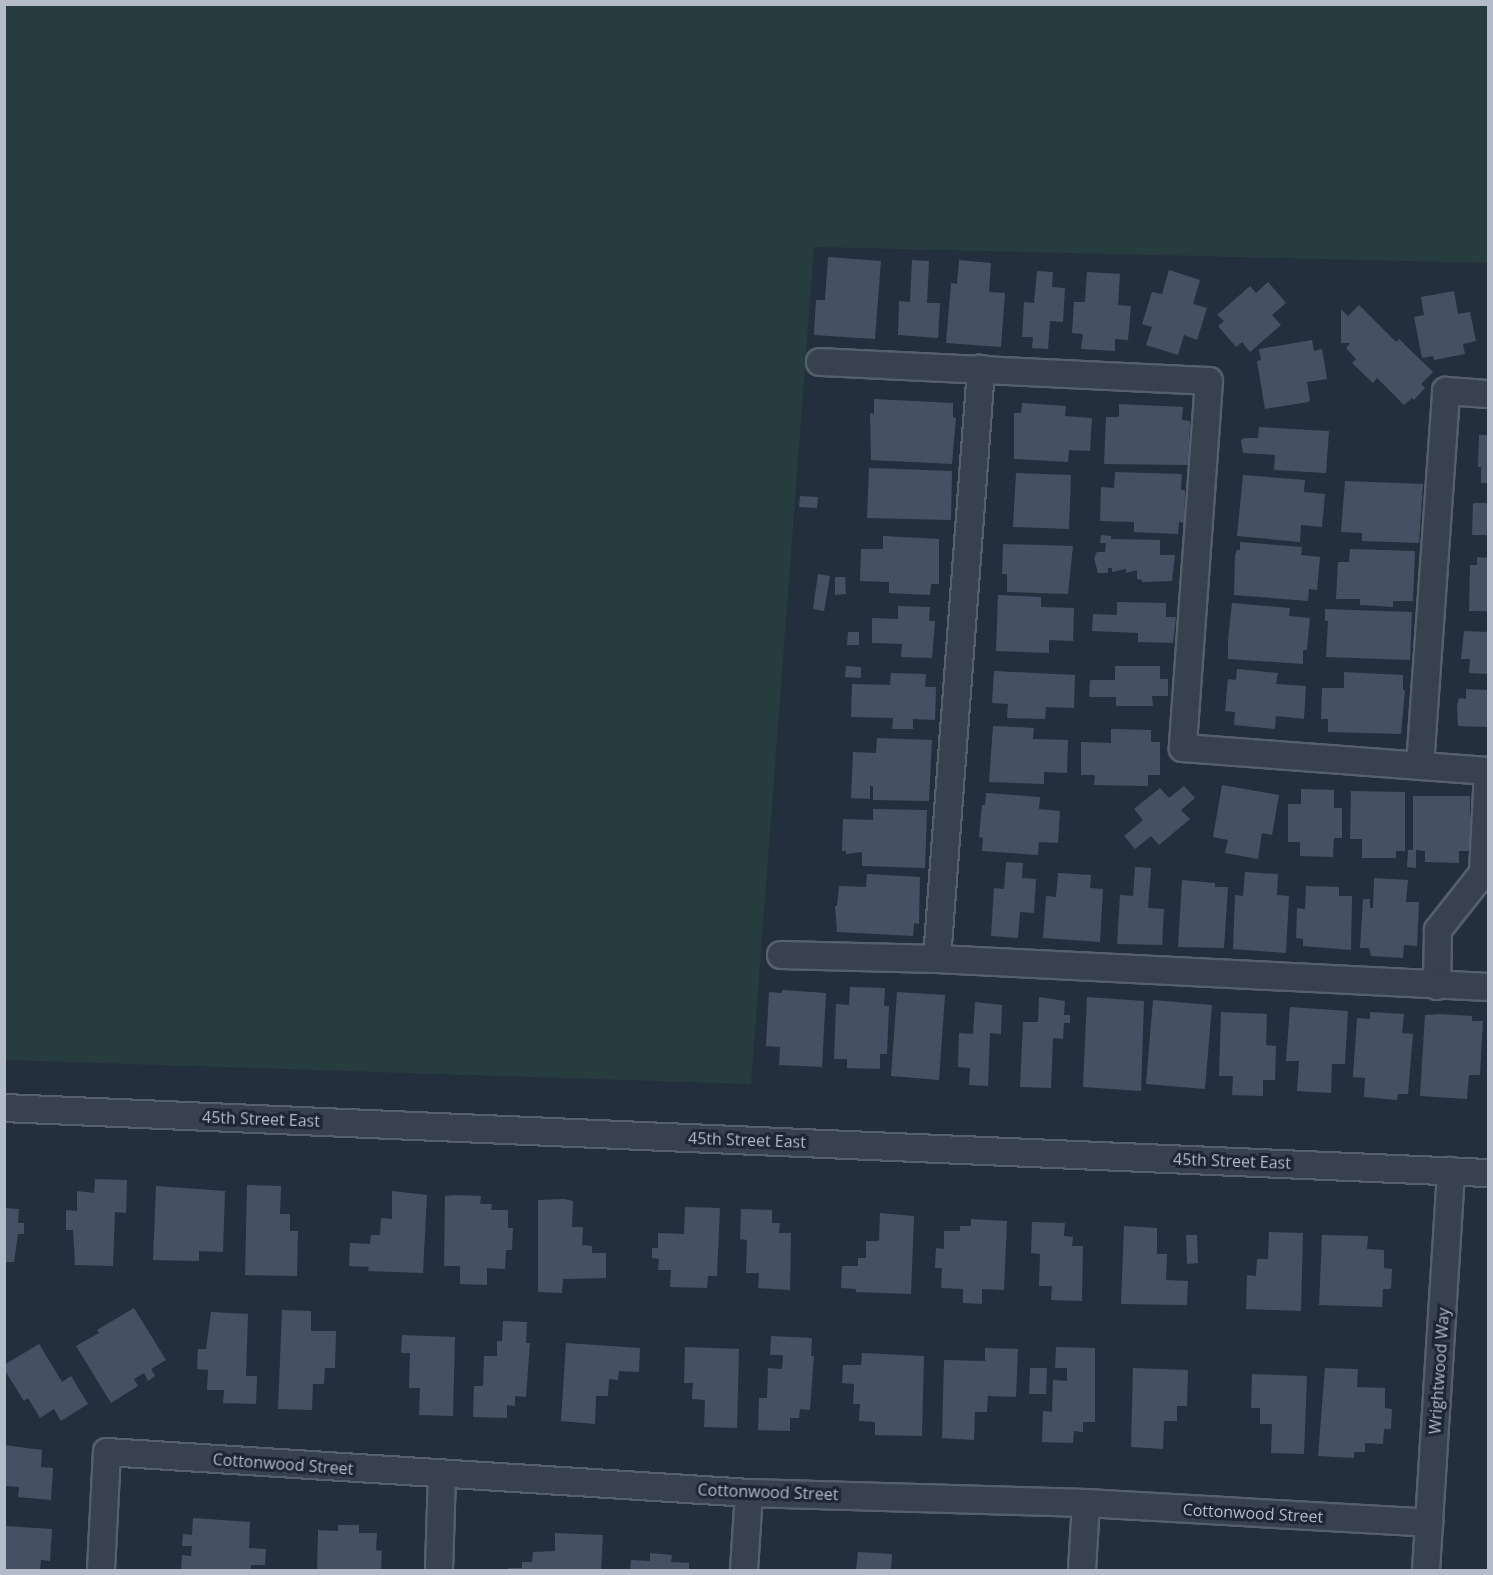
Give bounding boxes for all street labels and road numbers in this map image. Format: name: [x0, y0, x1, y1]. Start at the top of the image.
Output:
street label: 45th Street East: [202, 1107, 320, 1131]
street label: 45th Street East: [688, 1128, 806, 1152]
street label: 45th Street East: [1173, 1149, 1291, 1173]
street label: Wrightwood Way: [1425, 1307, 1453, 1435]
street label: Cottonwood Street: [212, 1450, 354, 1478]
street label: Cottonwood Street: [697, 1480, 839, 1504]
street label: Cottonwood Street: [1182, 1500, 1324, 1526]

